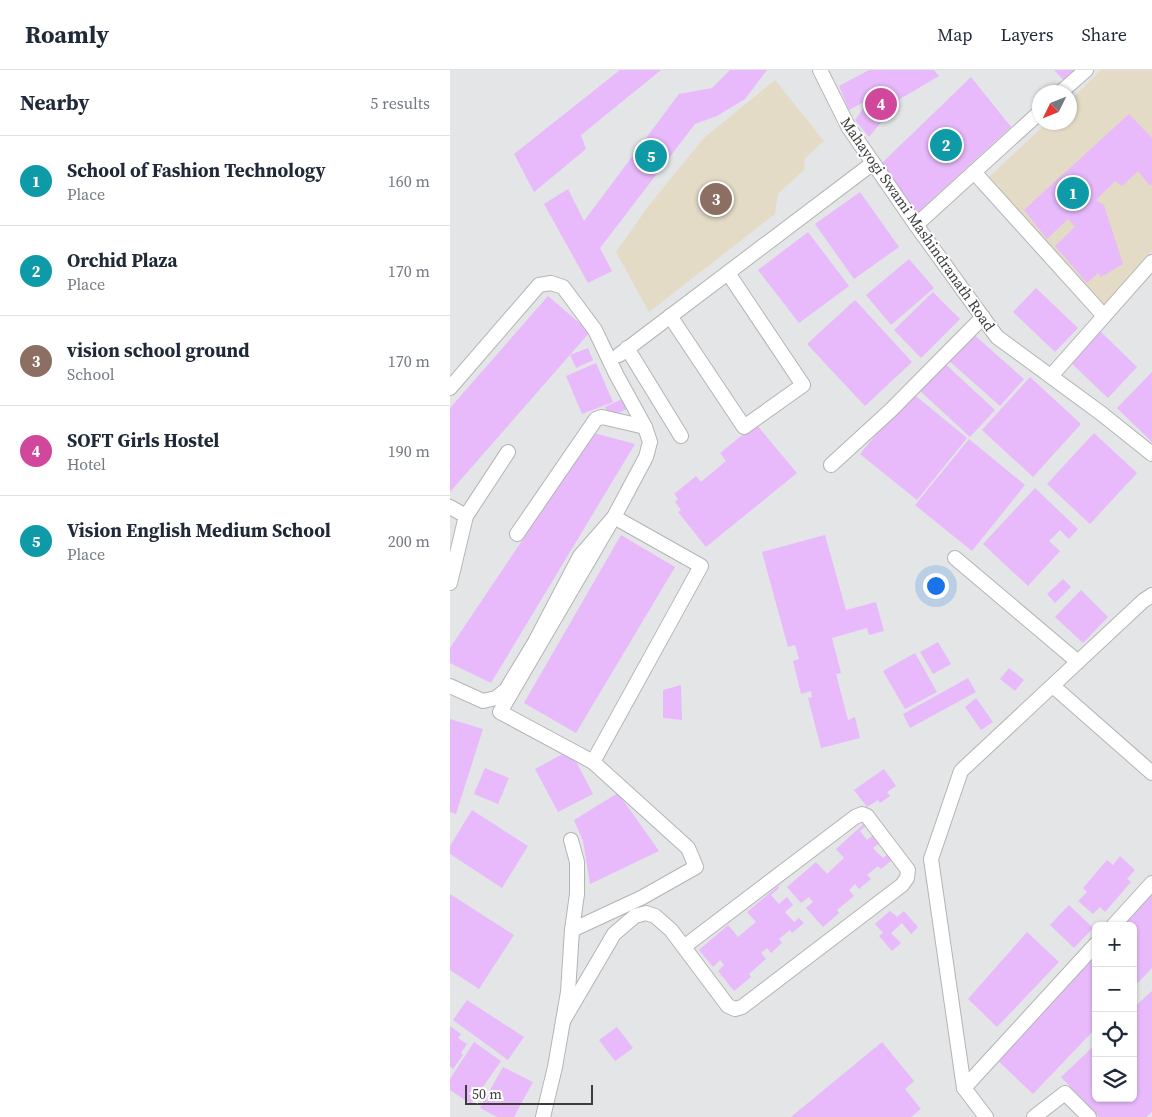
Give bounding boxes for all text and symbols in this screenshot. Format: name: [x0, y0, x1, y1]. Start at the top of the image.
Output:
text: Roamly: [25, 18, 109, 51]
text: Map: [937, 22, 972, 47]
text: Layers: [1000, 22, 1053, 47]
text: Share: [1081, 22, 1127, 47]
pin: 4: [865, 85, 897, 123]
north arrow: [1032, 85, 1077, 130]
text: Nearby: [20, 88, 90, 117]
text: 5 results: [370, 92, 430, 114]
street label: Mahayogi Swami Mashindranath Road: [836, 113, 1000, 335]
pin: 2: [930, 126, 962, 164]
pin: 5: [635, 137, 667, 175]
text: School of Fashion Technology: [67, 157, 326, 183]
text: 1: [32, 170, 40, 192]
text: 160 m: [388, 170, 430, 192]
pin: 1: [1057, 174, 1089, 212]
pin: 3: [700, 180, 732, 218]
text: Place: [67, 183, 105, 205]
text: Orchid Plaza: [67, 247, 178, 273]
text: 2: [32, 260, 40, 282]
text: 170 m: [388, 260, 430, 282]
text: Place: [67, 273, 105, 295]
text: vision school ground: [67, 337, 250, 363]
text: 3: [32, 350, 40, 372]
text: 170 m: [388, 350, 430, 372]
text: School: [67, 363, 115, 385]
text: SOFT Girls Hostel: [67, 427, 219, 453]
text: 4: [32, 440, 40, 462]
text: 190 m: [388, 440, 430, 462]
text: Hotel: [67, 453, 106, 475]
text: Vision English Medium School: [67, 517, 331, 543]
text: 5: [32, 530, 40, 552]
text: 200 m: [388, 530, 430, 552]
text: Place: [67, 543, 105, 565]
your location: [923, 573, 949, 599]
map controls: [1092, 922, 1137, 1102]
button: +: [1092, 922, 1137, 967]
button: −: [1092, 967, 1137, 1012]
button: locate: [1092, 1012, 1137, 1057]
button: layers: [1092, 1057, 1137, 1102]
scale bar: [465, 1082, 592, 1105]
text: 50 m: [472, 1084, 502, 1104]

